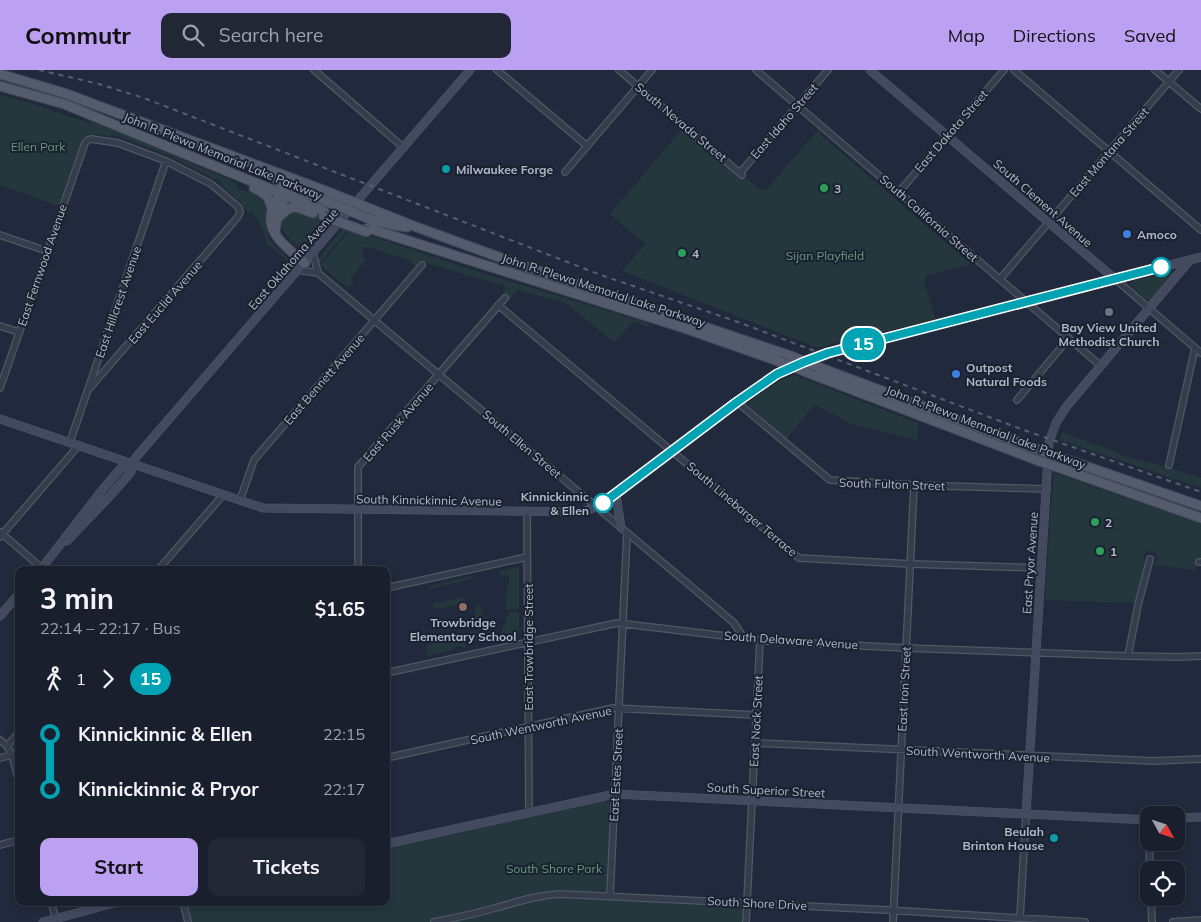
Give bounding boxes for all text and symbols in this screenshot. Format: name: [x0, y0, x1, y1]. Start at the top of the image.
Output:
search box: [161, 13, 511, 58]
text: Commutr: [25, 20, 131, 50]
icon: search: [179, 21, 207, 49]
text: Search here: [219, 23, 323, 47]
text: Map: [948, 24, 985, 47]
text: Directions: [1013, 24, 1096, 47]
text: Saved: [1124, 24, 1176, 47]
street label: South Nevada Street: [632, 79, 730, 165]
street label: East Idaho Street: [747, 80, 821, 162]
street label: East Dakota Street: [911, 87, 991, 175]
street label: East Montana Street: [1066, 104, 1152, 200]
street label: John R. Plewa Memorial Lake Parkway: [121, 109, 325, 203]
park label: Ellen Park: [11, 139, 66, 154]
street label: South Clement Avenue: [990, 156, 1096, 250]
place label: Milwaukee Forge: [456, 162, 554, 177]
marker: Milwaukee Forge: [440, 163, 452, 175]
street label: South California Street: [877, 171, 981, 265]
place label: 3: [834, 181, 841, 196]
marker: 3: [818, 182, 830, 194]
street label: East Fernwood Avenue: [14, 202, 70, 328]
street label: East Oklahoma Avenue: [245, 205, 341, 313]
place label: Amoco: [1137, 227, 1177, 242]
marker: Amoco: [1121, 228, 1133, 240]
street label: East Hillcrest Avenue: [92, 244, 144, 360]
place label: 4: [692, 246, 699, 261]
marker: 4: [676, 247, 688, 259]
park label: Sijan Playfield: [786, 248, 864, 263]
street label: John R. Plewa Memorial Lake Parkway: [500, 250, 708, 330]
street label: East Euclid Avenue: [125, 257, 205, 347]
unlabelled marker: [1151, 257, 1171, 277]
marker: Bay View United Methodist Church: [1103, 306, 1115, 318]
place label: Bay View United Methodist Church: [1059, 320, 1159, 349]
line badge: 15: [840, 328, 886, 360]
street label: East Bennett Avenue: [280, 330, 368, 428]
text: 15: [852, 332, 874, 355]
place label: Outpost Natural Foods: [966, 360, 1047, 389]
marker: Outpost Natural Foods: [950, 368, 962, 380]
street label: East Rusk Avenue: [360, 379, 436, 465]
street label: John R. Plewa Memorial Lake Parkway: [884, 382, 1089, 472]
street label: South Ellen Street: [480, 407, 564, 481]
street label: South Linebarger Terrace: [684, 458, 800, 560]
street label: South Fulton Street: [839, 475, 945, 493]
place label: Kinnickinnic & Ellen: [521, 489, 589, 518]
street label: South Kinnickinnic Avenue: [356, 491, 502, 509]
marker: Kinnickinnic & Ellen: [593, 493, 613, 513]
street label: East Pryor Avenue: [1019, 511, 1041, 615]
place label: 2: [1105, 515, 1112, 530]
marker: 2: [1089, 516, 1101, 528]
place label: 1: [1110, 544, 1117, 559]
marker: 1: [1094, 545, 1106, 557]
text: 3 min: [40, 581, 114, 616]
street label: East Trowbridge Street: [521, 584, 536, 710]
text: $1.65: [315, 597, 365, 621]
marker: Trowbridge Elementary School: [457, 601, 469, 613]
place label: Trowbridge Elementary School: [410, 615, 516, 644]
text: 22:14 – 22:17 · Bus: [40, 618, 181, 638]
street label: South Delaware Avenue: [723, 628, 859, 652]
street label: East Iron Street: [894, 646, 914, 732]
icon: walk: [40, 665, 68, 693]
icon: forward: [94, 665, 122, 693]
text: 15: [140, 667, 161, 690]
text: 1: [76, 669, 86, 689]
street label: East Nock Street: [746, 675, 766, 767]
street label: South Wentworth Avenue: [469, 703, 613, 747]
text: Kinnickinnic & Ellen: [78, 722, 253, 746]
text: 22:15: [323, 724, 365, 744]
street label: East Estes Street: [606, 728, 626, 822]
street label: South Wentworth Avenue: [906, 743, 1050, 765]
text: Kinnickinnic & Pryor: [78, 777, 259, 801]
text: 22:17: [323, 779, 365, 799]
street label: South Superior Street: [706, 779, 826, 801]
north arrow: [1140, 806, 1185, 851]
map controls: [1140, 806, 1185, 906]
place label: Beulah Brinton House: [962, 824, 1044, 853]
marker: Beulah Brinton House: [1048, 832, 1060, 844]
button: Start: [40, 838, 198, 896]
button: Tickets: [208, 838, 365, 896]
park label: South Shore Park: [506, 861, 603, 876]
button: locate: [1140, 861, 1185, 906]
street label: South Shore Drive: [707, 893, 807, 913]

